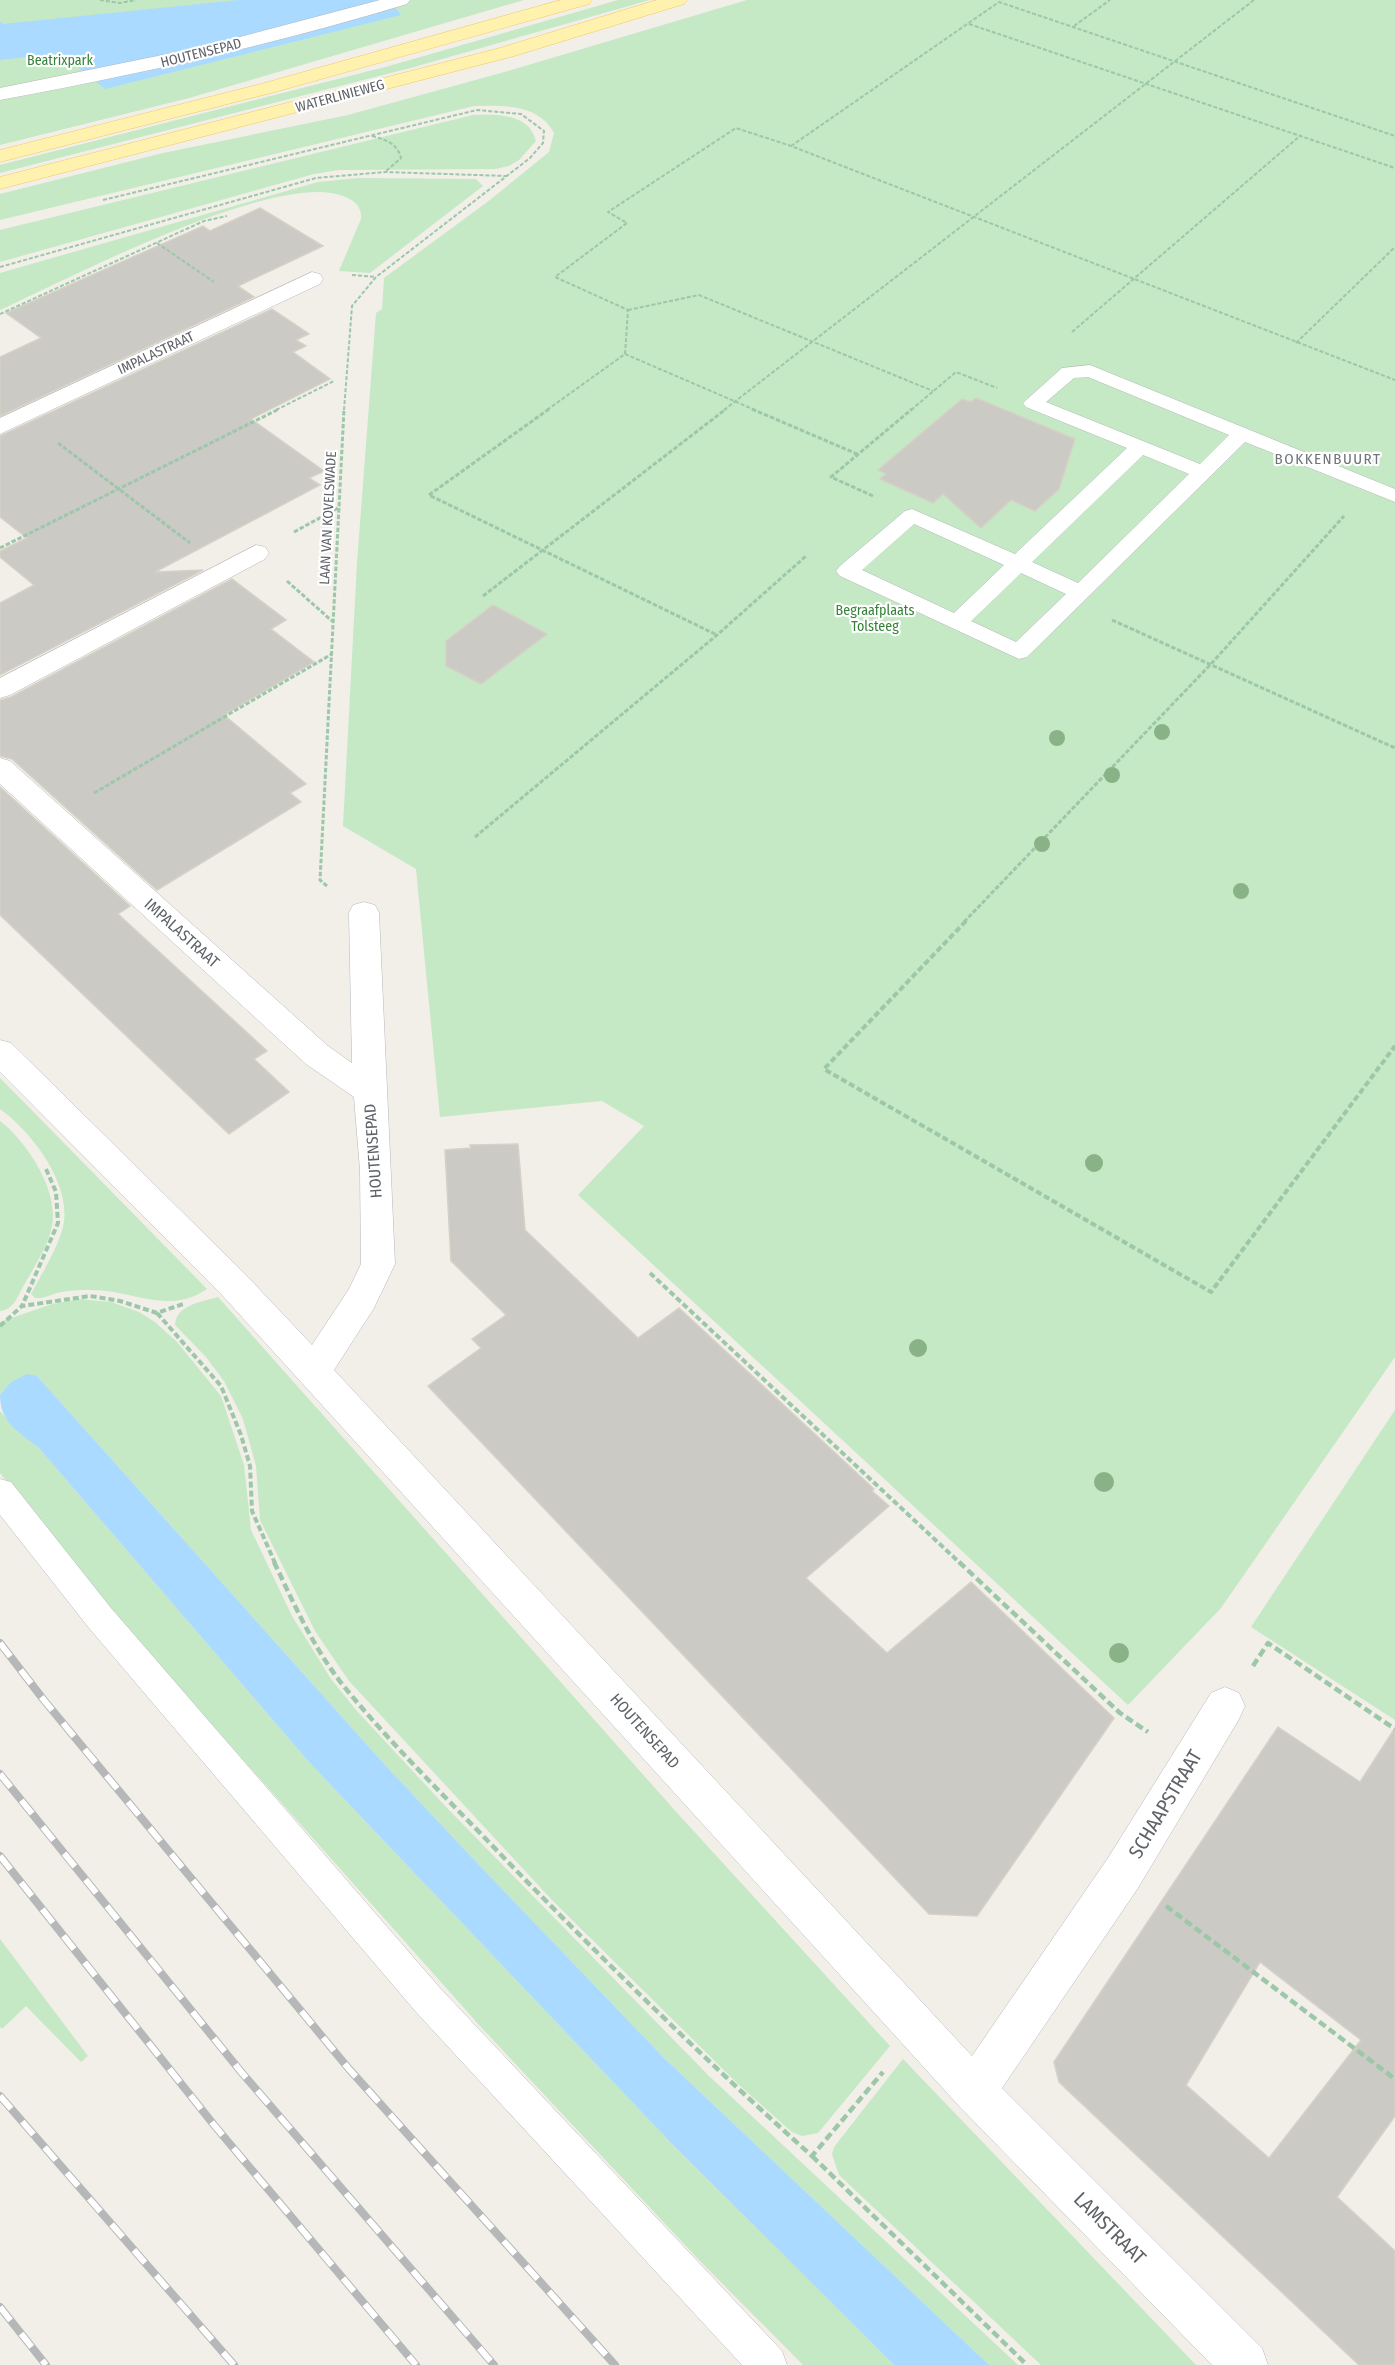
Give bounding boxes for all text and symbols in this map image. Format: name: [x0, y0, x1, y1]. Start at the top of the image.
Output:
street label: HOUTENSEPAD: [159, 35, 243, 71]
park label: Beatrixpark: [27, 52, 93, 69]
street label: WATERLINIEWEG: [294, 76, 386, 116]
street label: IMPALASTRAAT: [115, 328, 197, 378]
street label: LAAN VAN KOVELSWADE: [316, 450, 340, 585]
district label: BOKKENBUURT: [1275, 450, 1381, 468]
park label: Begraafplaats Tolsteeg: [836, 602, 914, 635]
street label: IMPALASTRAAT: [141, 894, 224, 972]
street label: HOUTENSEPAD: [360, 1103, 386, 1199]
street label: HOUTENSEPAD: [606, 1690, 684, 1772]
street label: SCHAAPSTRAAT: [1123, 1745, 1207, 1863]
street label: LAMSTRAAT: [1069, 2187, 1152, 2270]

